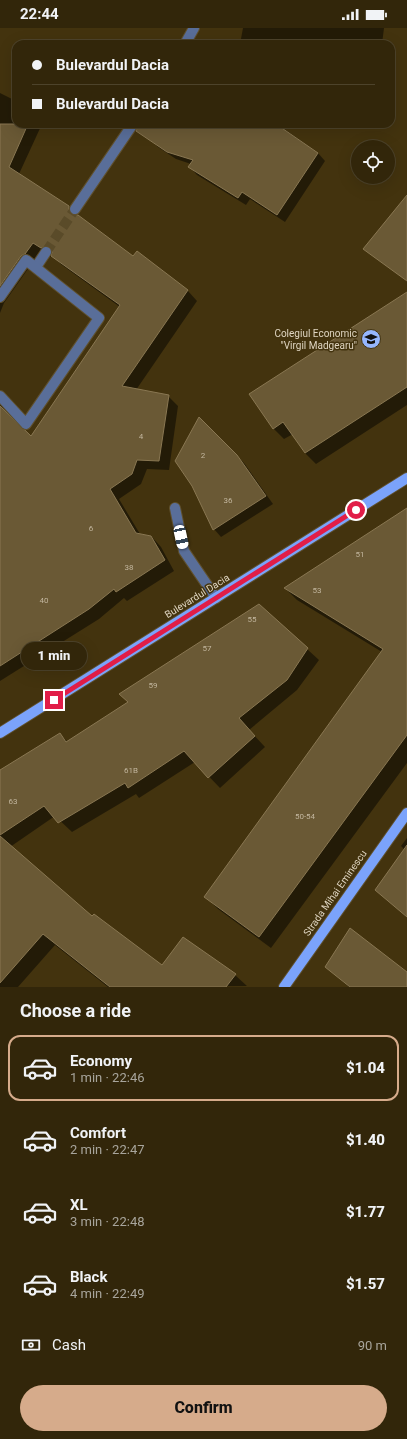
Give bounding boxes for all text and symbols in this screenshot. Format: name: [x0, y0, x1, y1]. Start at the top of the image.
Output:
text: 22:44: [20, 5, 59, 23]
text: Bulevardul Dacia: [56, 56, 169, 74]
text: Bulevardul Dacia: [56, 95, 169, 113]
map controls: [351, 140, 395, 184]
button: locate: [351, 140, 395, 184]
place label: Colegiul Economic "Virgil Madgearu": [274, 328, 357, 351]
school or university icon: Colegiul Economic "Virgil Madgearu": [360, 328, 382, 350]
house number: 4: [139, 432, 144, 441]
house number: 2: [201, 451, 206, 460]
house number: 36: [224, 496, 233, 505]
route start: [347, 501, 365, 519]
house number: 6: [89, 524, 94, 533]
car: [173, 524, 189, 550]
house number: 51: [356, 550, 365, 559]
house number: 38: [125, 563, 134, 572]
street label: Bulevardul Dacia: [163, 572, 231, 620]
house number: 53: [313, 586, 322, 595]
house number: 40: [40, 596, 49, 605]
house number: 55: [248, 615, 257, 624]
callout: 1 min: [21, 642, 87, 670]
house number: 57: [203, 644, 212, 653]
text: 1 min: [38, 648, 70, 663]
house number: 59: [149, 681, 158, 690]
route end: [45, 691, 63, 709]
house number: 61B: [124, 766, 138, 775]
house number: 63: [9, 797, 18, 806]
house number: 50-54: [295, 812, 316, 821]
street label: Strada Mihai Eminescu: [301, 848, 369, 938]
text: Choose a ride: [20, 1000, 131, 1021]
icon: car: [22, 1050, 58, 1086]
text: Economy: [70, 1052, 132, 1070]
text: $1.04: [346, 1059, 385, 1077]
text: 1 min · 22:46: [70, 1070, 145, 1085]
icon: car: [22, 1122, 58, 1158]
text: Comfort: [70, 1124, 126, 1142]
text: $1.40: [346, 1131, 385, 1149]
text: 2 min · 22:47: [70, 1142, 145, 1157]
icon: car: [22, 1194, 58, 1230]
text: XL: [70, 1196, 88, 1214]
text: $1.77: [346, 1203, 385, 1221]
text: 3 min · 22:48: [70, 1214, 145, 1229]
icon: car: [22, 1266, 58, 1302]
text: Black: [70, 1268, 107, 1286]
text: $1.57: [346, 1275, 385, 1293]
text: 4 min · 22:49: [70, 1286, 145, 1301]
icon: cash: [20, 1334, 42, 1356]
text: Cash: [52, 1336, 86, 1354]
text: 90 m: [358, 1338, 387, 1353]
button: Confirm: [20, 1385, 387, 1431]

